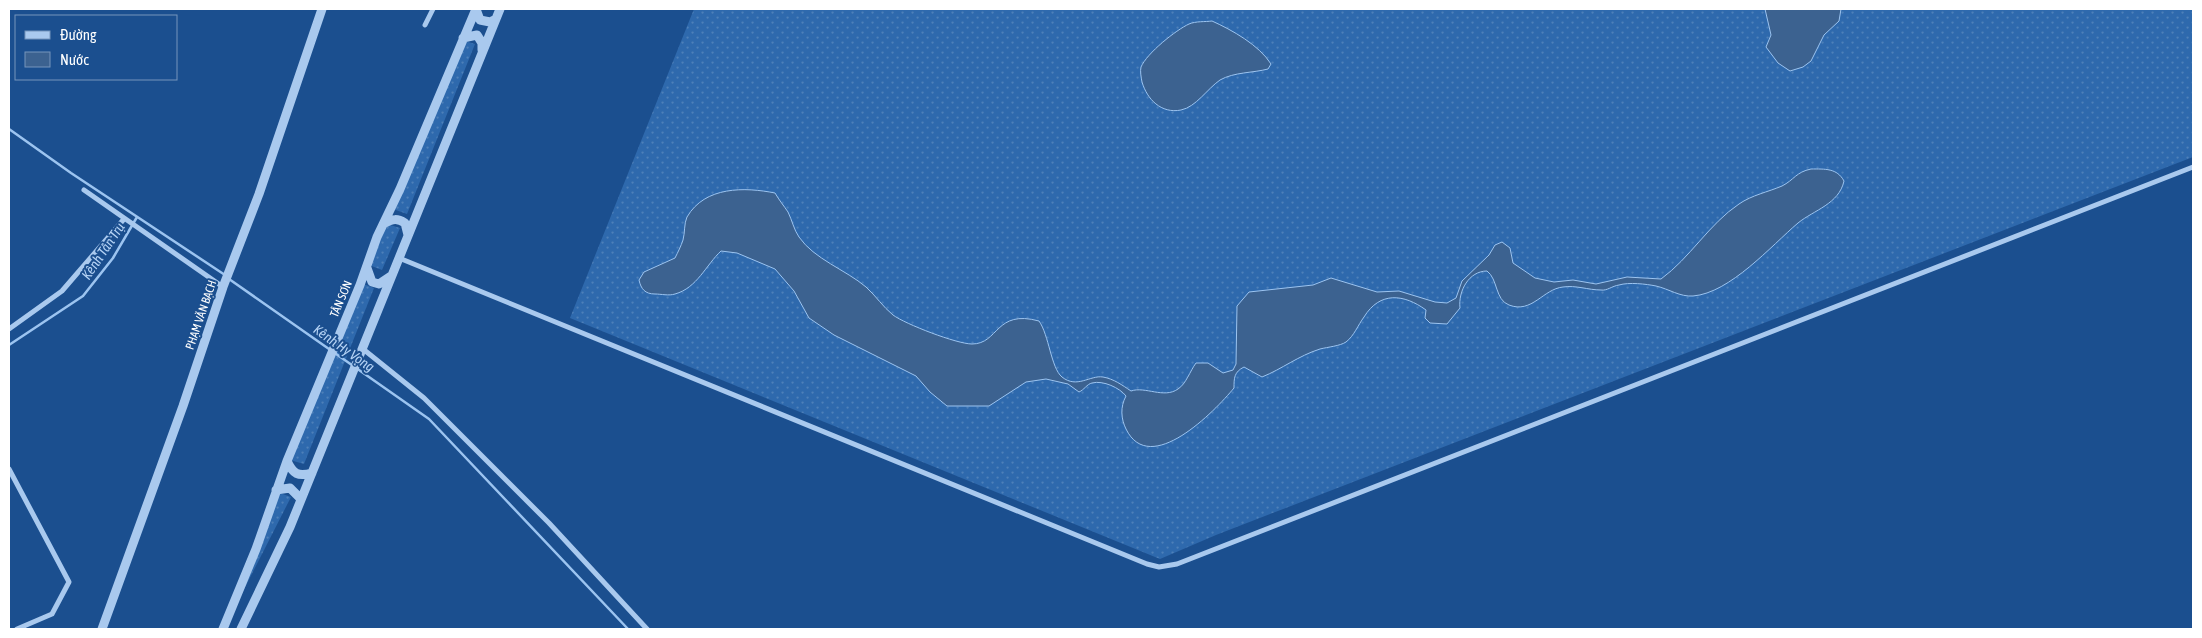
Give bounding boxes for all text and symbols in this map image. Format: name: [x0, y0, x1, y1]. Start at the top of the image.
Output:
legend: [15, 15, 178, 80]
text: Đường: [60, 26, 97, 43]
text: Nước: [60, 51, 89, 68]
water label: Kênh Tân Trụ: [78, 219, 128, 282]
street label: PHẠM VĂN BẠCH: [183, 278, 219, 352]
street label: TÂN SƠN: [327, 279, 355, 319]
water label: Kênh Hy Vọng: [310, 321, 378, 375]

